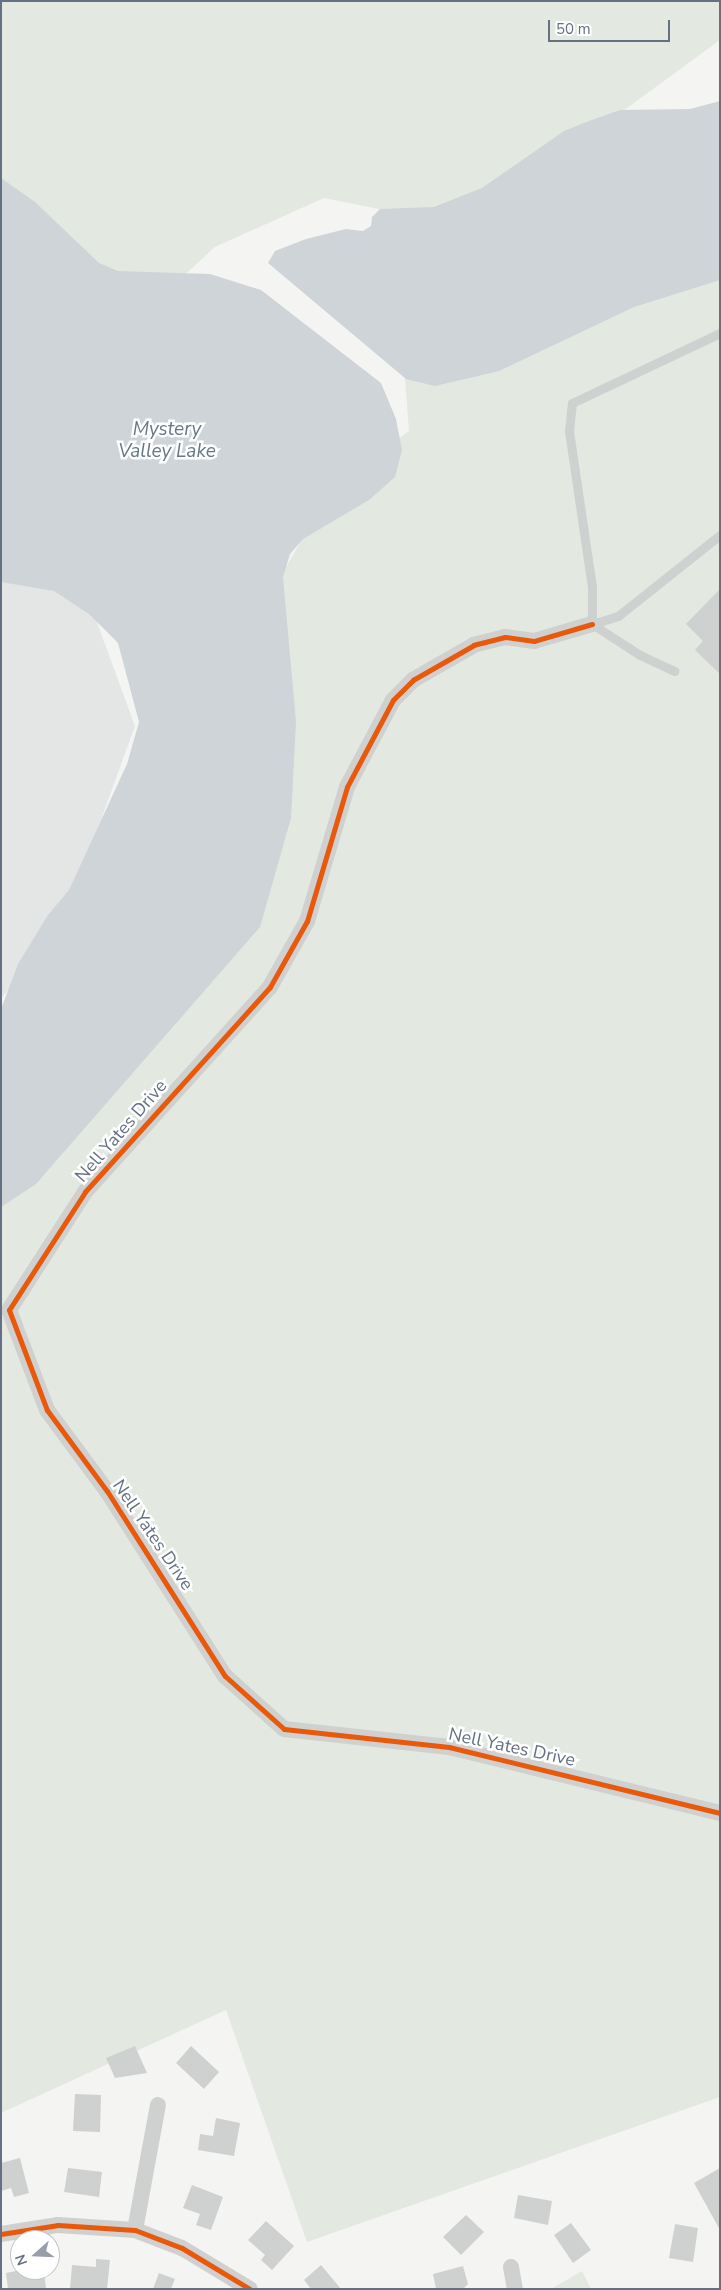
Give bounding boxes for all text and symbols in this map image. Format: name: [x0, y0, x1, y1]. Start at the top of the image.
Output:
scale bar: [551, 10, 674, 42]
text: 50 m: [556, 19, 591, 39]
water label: Mystery Valley Lake: [118, 419, 216, 463]
street label: Nell Yates Drive: [71, 1075, 171, 1187]
street label: Nell Yates Drive: [108, 1476, 198, 1594]
street label: Nell Yates Drive: [447, 1723, 577, 1771]
north arrow: [10, 2230, 60, 2280]
text: N: [11, 2252, 32, 2268]

